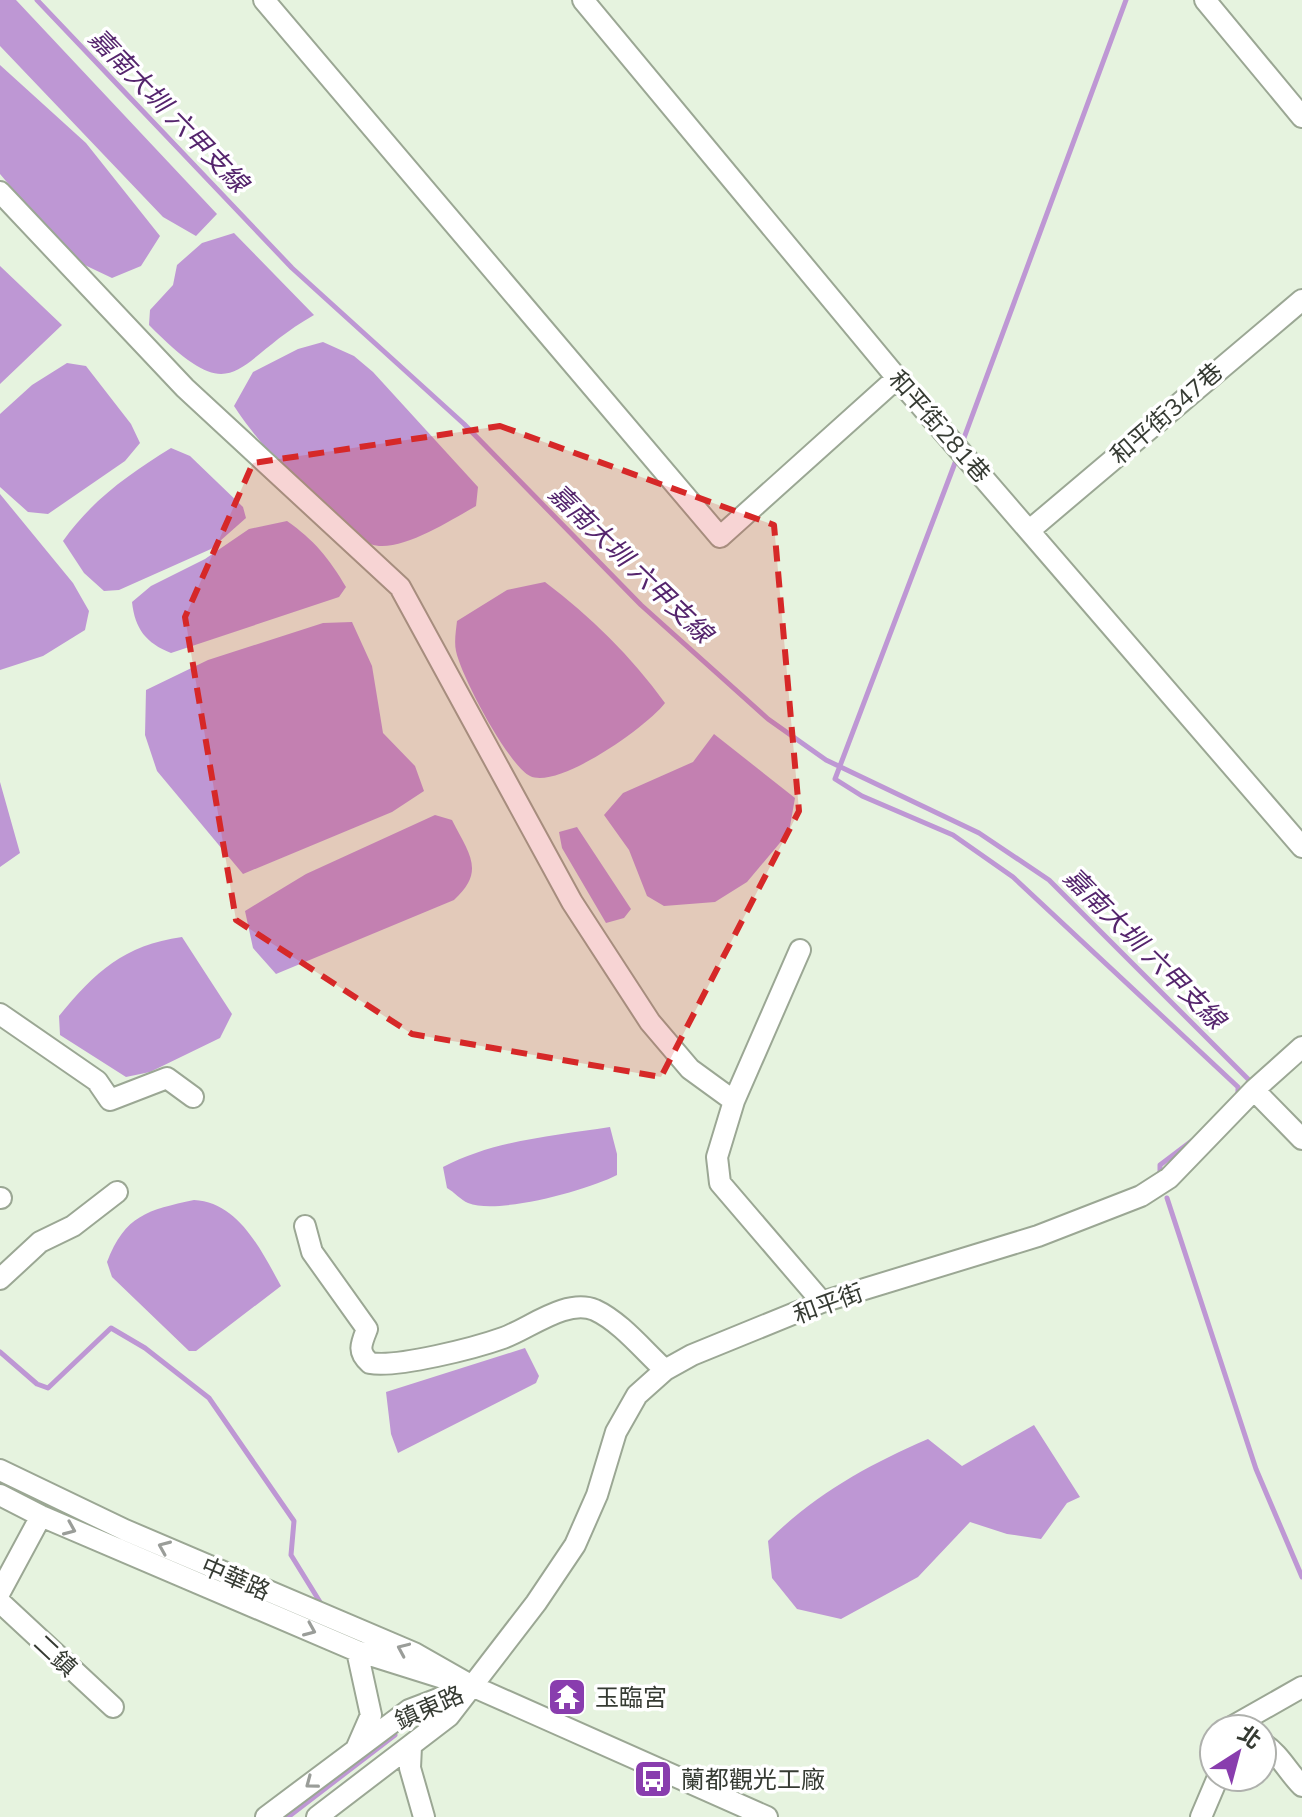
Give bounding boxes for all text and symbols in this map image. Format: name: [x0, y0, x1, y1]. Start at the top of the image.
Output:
water label: 嘉南大圳 六甲支線: [83, 21, 258, 201]
street label: 和平街347巷: [1104, 356, 1228, 470]
street label: 和平街281巷: [883, 364, 997, 488]
water label: 嘉南大圳 六甲支線: [542, 477, 722, 652]
water label: 嘉南大圳 六甲支線: [1057, 860, 1235, 1038]
street label: 和平街: [789, 1277, 867, 1329]
one-way arrow: [62, 1519, 76, 1535]
one-way arrow: [158, 1541, 172, 1557]
street label: 中華路: [197, 1550, 275, 1606]
one-way arrow: [301, 1621, 316, 1637]
street label: 二鎮: [28, 1628, 84, 1682]
one-way arrow: [397, 1643, 411, 1659]
temple icon: 玉臨宮: [546, 1676, 588, 1718]
street label: 鎮東路: [390, 1679, 468, 1735]
place label: 玉臨宮: [595, 1682, 667, 1712]
north arrow: [1198, 1713, 1278, 1793]
text: 北: [1233, 1719, 1267, 1755]
bus stop icon: 蘭都觀光工廠: [632, 1758, 674, 1800]
place label: 蘭都觀光工廠: [681, 1764, 825, 1794]
one-way arrow: [305, 1774, 320, 1788]

